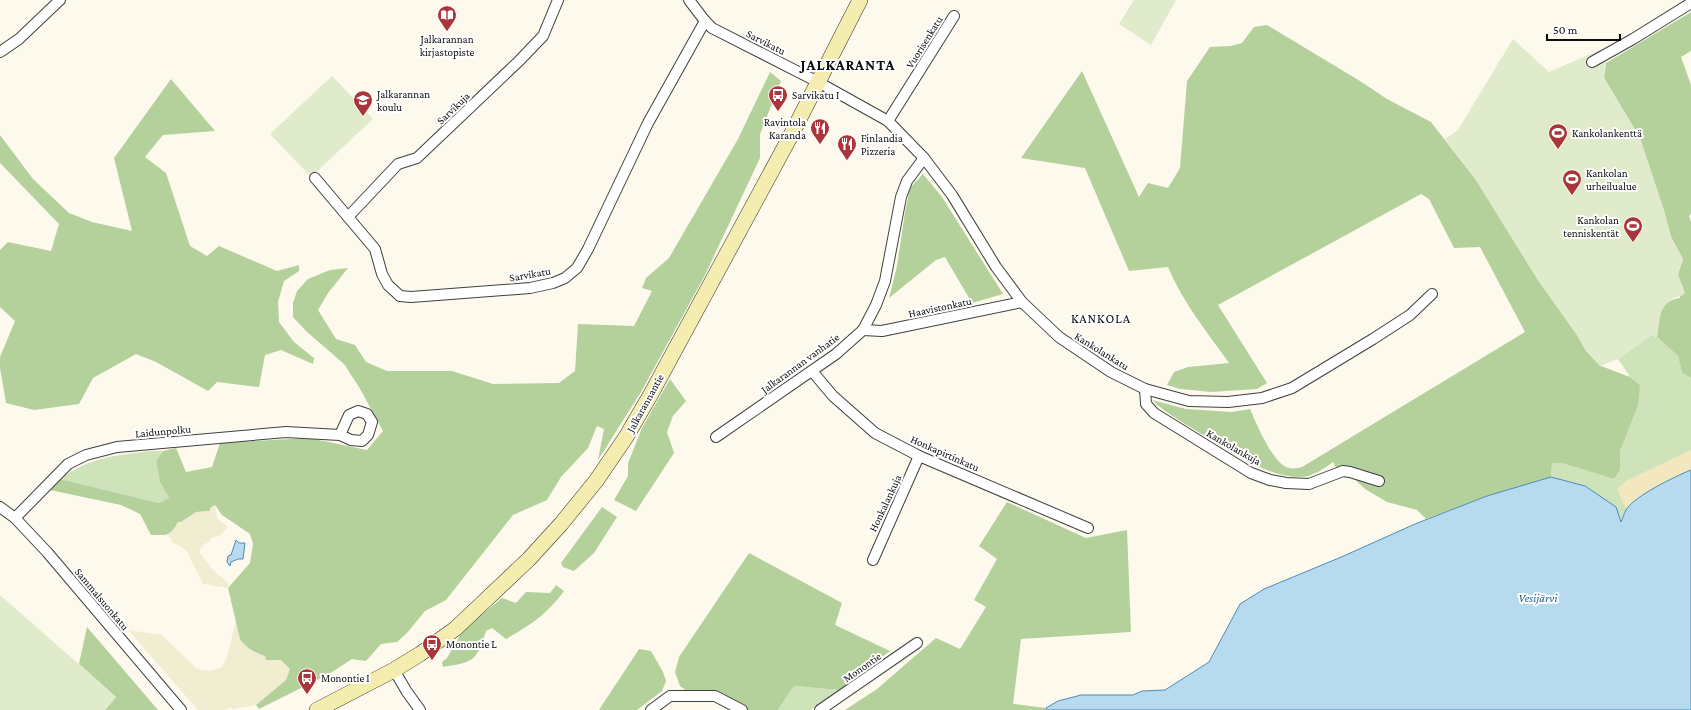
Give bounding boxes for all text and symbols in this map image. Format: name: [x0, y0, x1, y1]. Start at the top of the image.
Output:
library icon: Jalkarannan kirjastopiste: [436, 4, 458, 32]
street label: Vuorisenkatu: [903, 14, 945, 70]
scale bar: [1547, 16, 1620, 42]
text: 50 m: [1553, 23, 1578, 37]
street label: Sarvikatu: [745, 27, 788, 57]
place label: Jalkarannan kirjastopiste: [419, 33, 474, 59]
district label: JALKARANTA: [799, 57, 896, 73]
bus stop icon: Sarvikatu I: [767, 84, 789, 112]
place label: Jalkarannan koulu: [376, 88, 430, 113]
school or university icon: Jalkarannan koulu: [352, 89, 374, 117]
street label: Sarvikuja: [434, 89, 473, 127]
place label: Sarvikatu I: [792, 89, 839, 101]
place label: Ravintola Karanda: [764, 116, 806, 141]
restaurant icon: Ravintola Karanda: [809, 117, 831, 145]
sports icon: Kankolankenttä: [1547, 122, 1569, 150]
place label: Kankolankenttä: [1572, 127, 1642, 139]
place label: Finlandia Pizzeria: [861, 132, 903, 157]
restaurant icon: Finlandia Pizzeria: [836, 133, 858, 161]
place label: Kankolan urheilualue: [1586, 167, 1637, 192]
sports icon: Kankolan urheilualue: [1561, 168, 1583, 196]
place label: Kankolan tenniskentät: [1563, 214, 1619, 239]
sports icon: Kankolan tenniskentät: [1622, 215, 1644, 243]
street label: Sarvikatu: [508, 264, 552, 284]
street label: Haavistonkatu: [907, 294, 973, 320]
district label: KANKOLA: [1071, 311, 1131, 326]
street label: Kankolankatu: [1073, 330, 1131, 372]
street label: Jalkarannan vanhatie: [758, 331, 842, 397]
street label: Jalkarannantie: [624, 372, 667, 435]
street label: Laidunpolku: [135, 423, 192, 440]
street label: Kankolankuja: [1204, 427, 1263, 468]
street label: Honkapirtinkatu: [909, 433, 981, 474]
street label: Honkalankuja: [867, 473, 904, 534]
street label: Sammalsuonkatu: [73, 566, 132, 633]
water label: Vesijärvi: [1518, 591, 1558, 605]
bus stop icon: Monontie L: [421, 633, 443, 661]
place label: Monontie L: [446, 638, 497, 650]
street label: Monontie: [841, 650, 883, 684]
bus stop icon: Monontie I: [296, 667, 318, 695]
place label: Monontie I: [321, 672, 370, 684]

